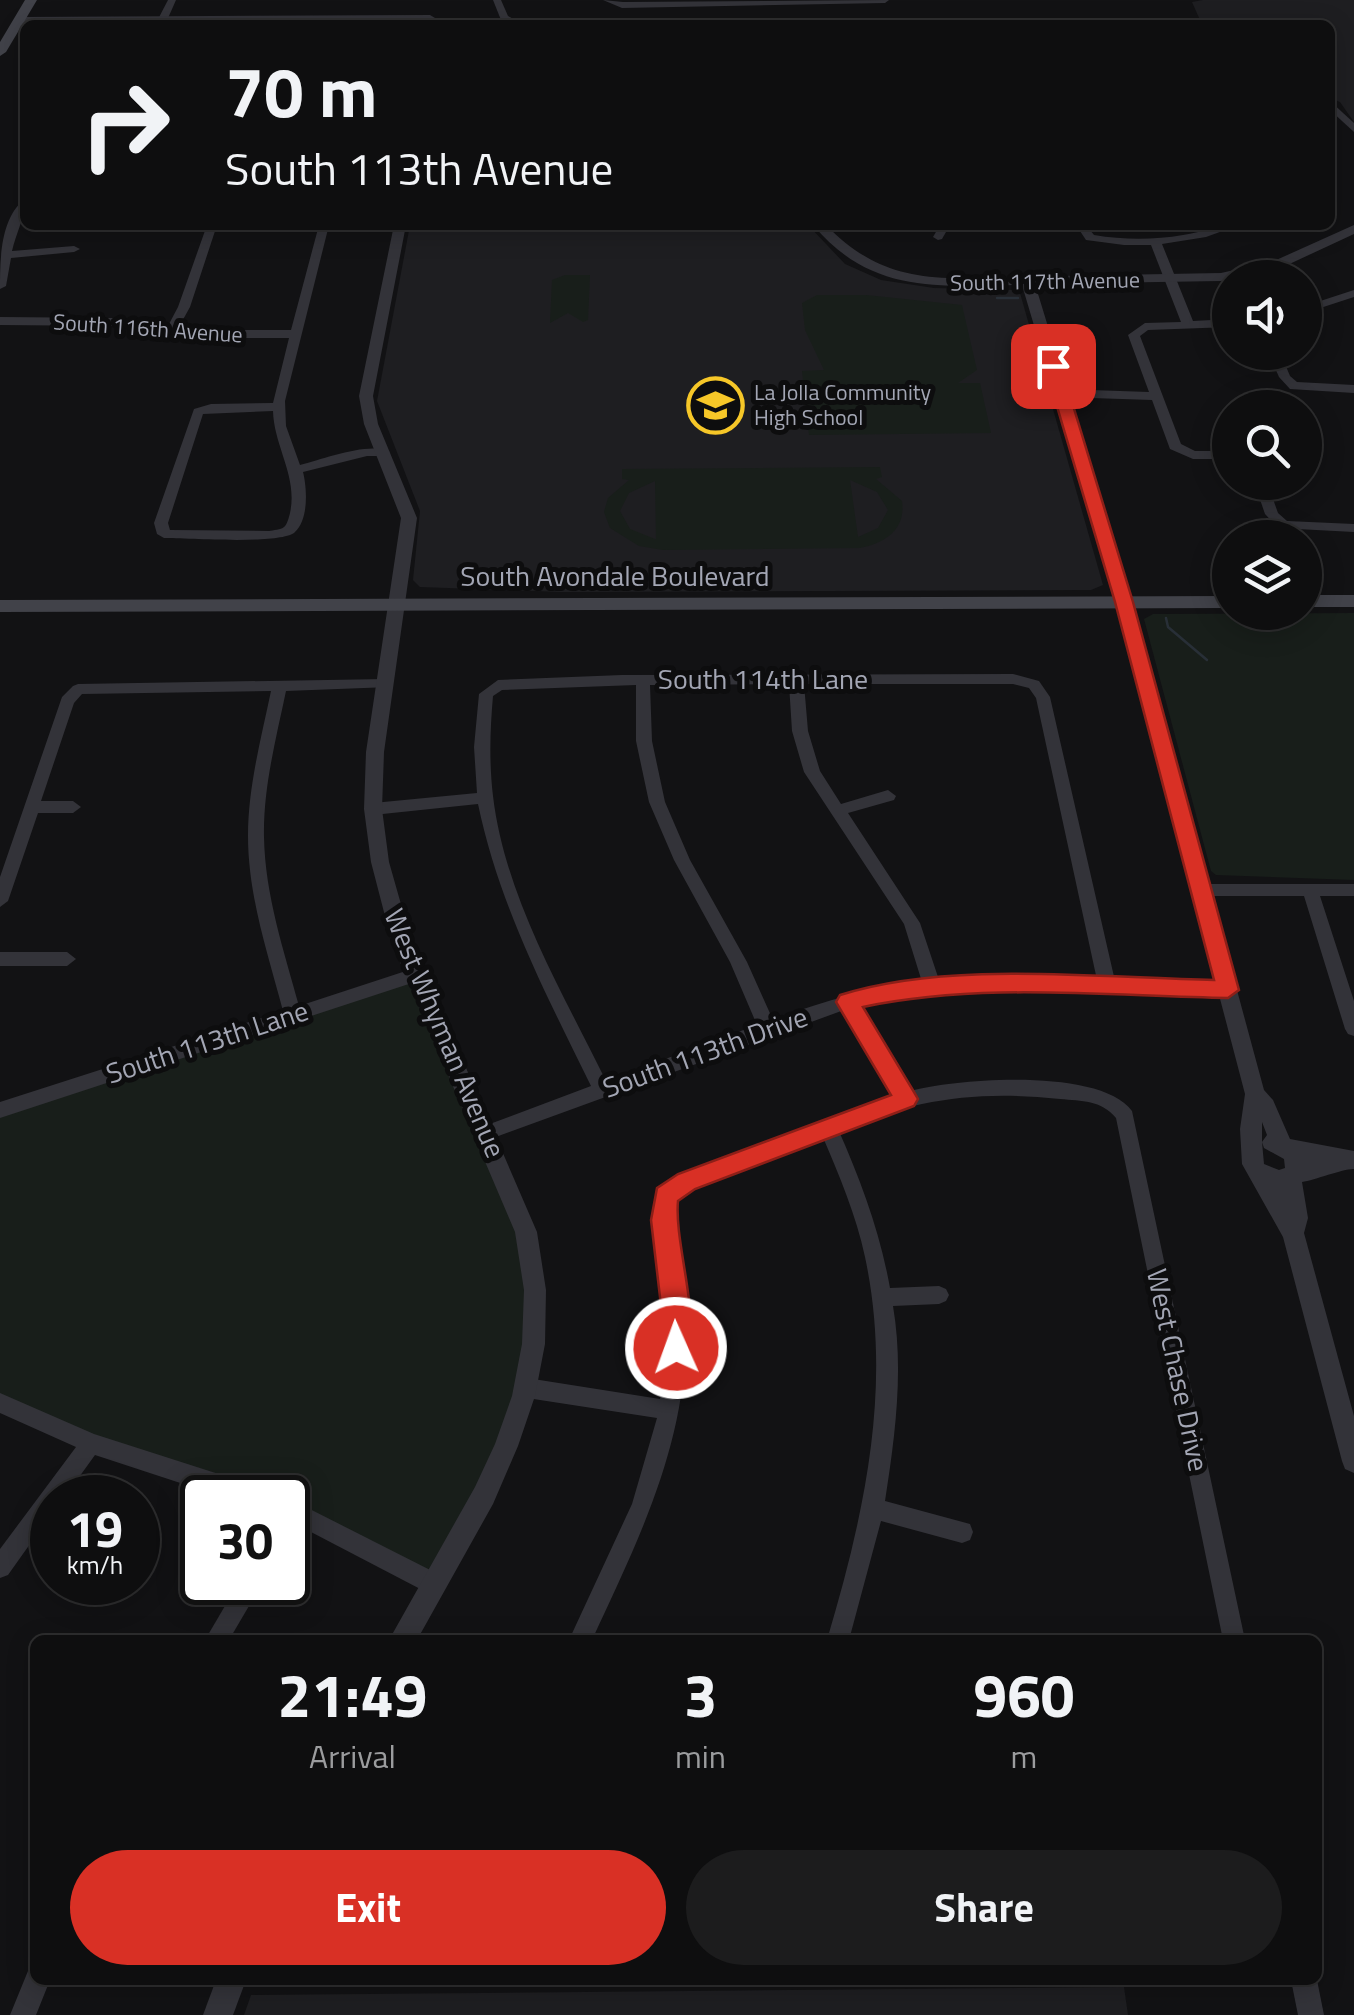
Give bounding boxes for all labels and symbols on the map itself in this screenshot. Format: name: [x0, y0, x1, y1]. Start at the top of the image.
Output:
street label: South 117th Avenue: [950, 262, 1140, 300]
street label: South 116th Avenue: [52, 304, 244, 352]
pin: [1011, 324, 1096, 409]
school or university icon: La Jolla Community High School: [685, 375, 745, 435]
place label: La Jolla Community High School: [754, 375, 931, 434]
street label: South Avondale Boulevard: [460, 554, 770, 597]
street label: South 114th Lane: [658, 657, 868, 700]
street label: West Whyman Avenue: [374, 902, 517, 1164]
street label: South 113th Lane: [100, 989, 314, 1095]
street label: South 113th Drive: [596, 995, 813, 1109]
street label: West Chase Drive: [1136, 1265, 1221, 1475]
position arrow: [624, 1296, 728, 1400]
speed limit sign: 30: [180, 1475, 310, 1605]

